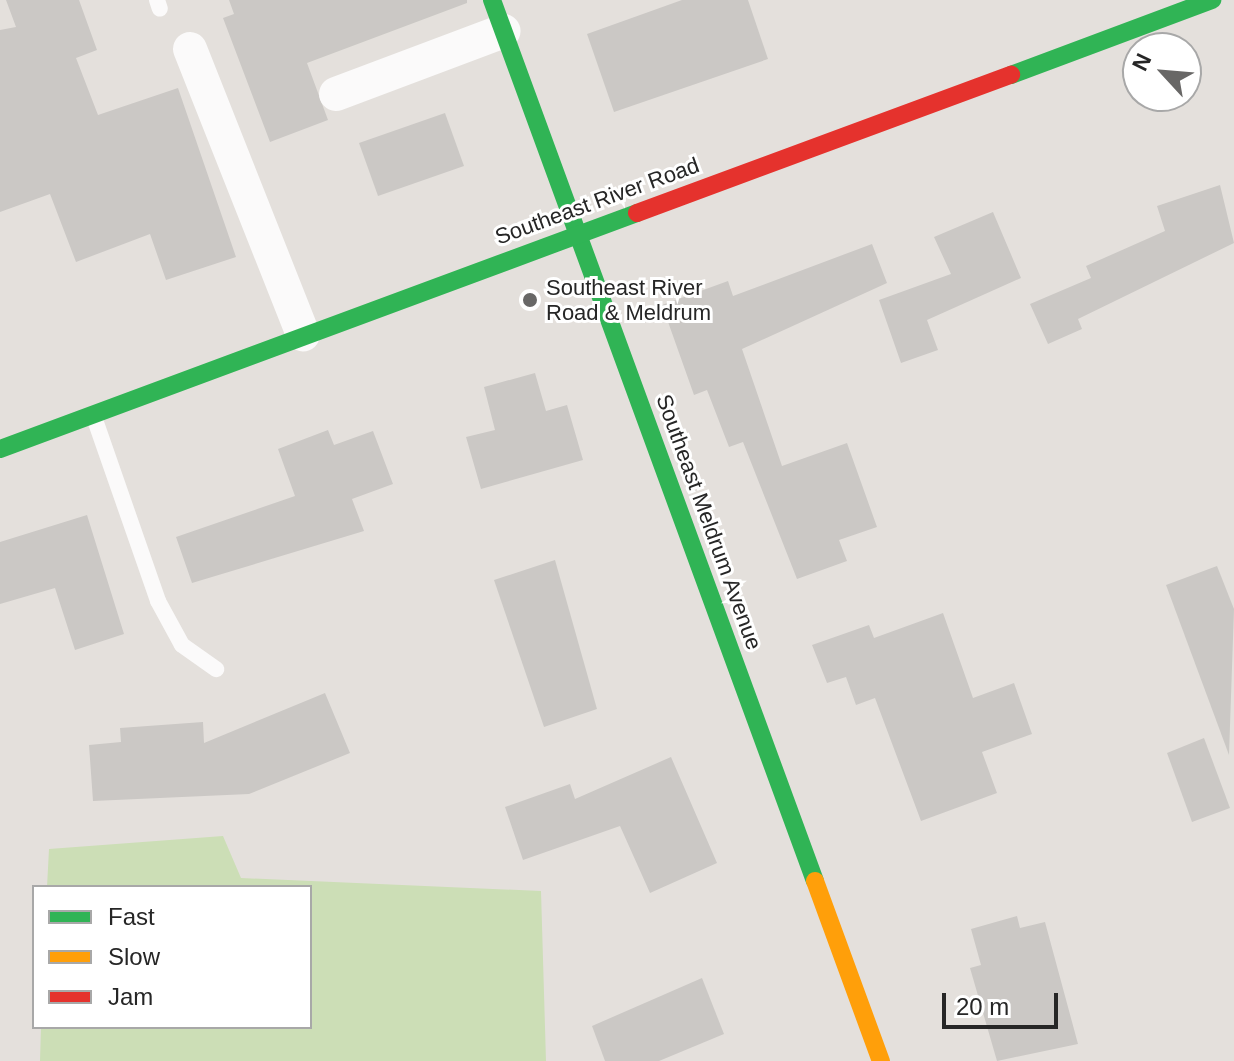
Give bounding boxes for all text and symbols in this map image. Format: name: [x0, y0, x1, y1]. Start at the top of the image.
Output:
north arrow: [1122, 32, 1202, 112]
text: N: [1127, 50, 1156, 75]
street label: Southeast River Road: [491, 152, 703, 250]
place label: Southeast River Road & Meldrum: [546, 274, 711, 326]
marker: Southeast River Road & Meldrum: [521, 291, 539, 309]
street label: Southeast Meldrum Avenue: [650, 390, 768, 654]
legend: [32, 885, 312, 1029]
text: Fast: [108, 903, 155, 930]
text: Slow: [108, 943, 160, 970]
scale bar: [946, 977, 1062, 1027]
text: Jam: [108, 983, 153, 1010]
text: 20 m: [956, 993, 1009, 1020]

